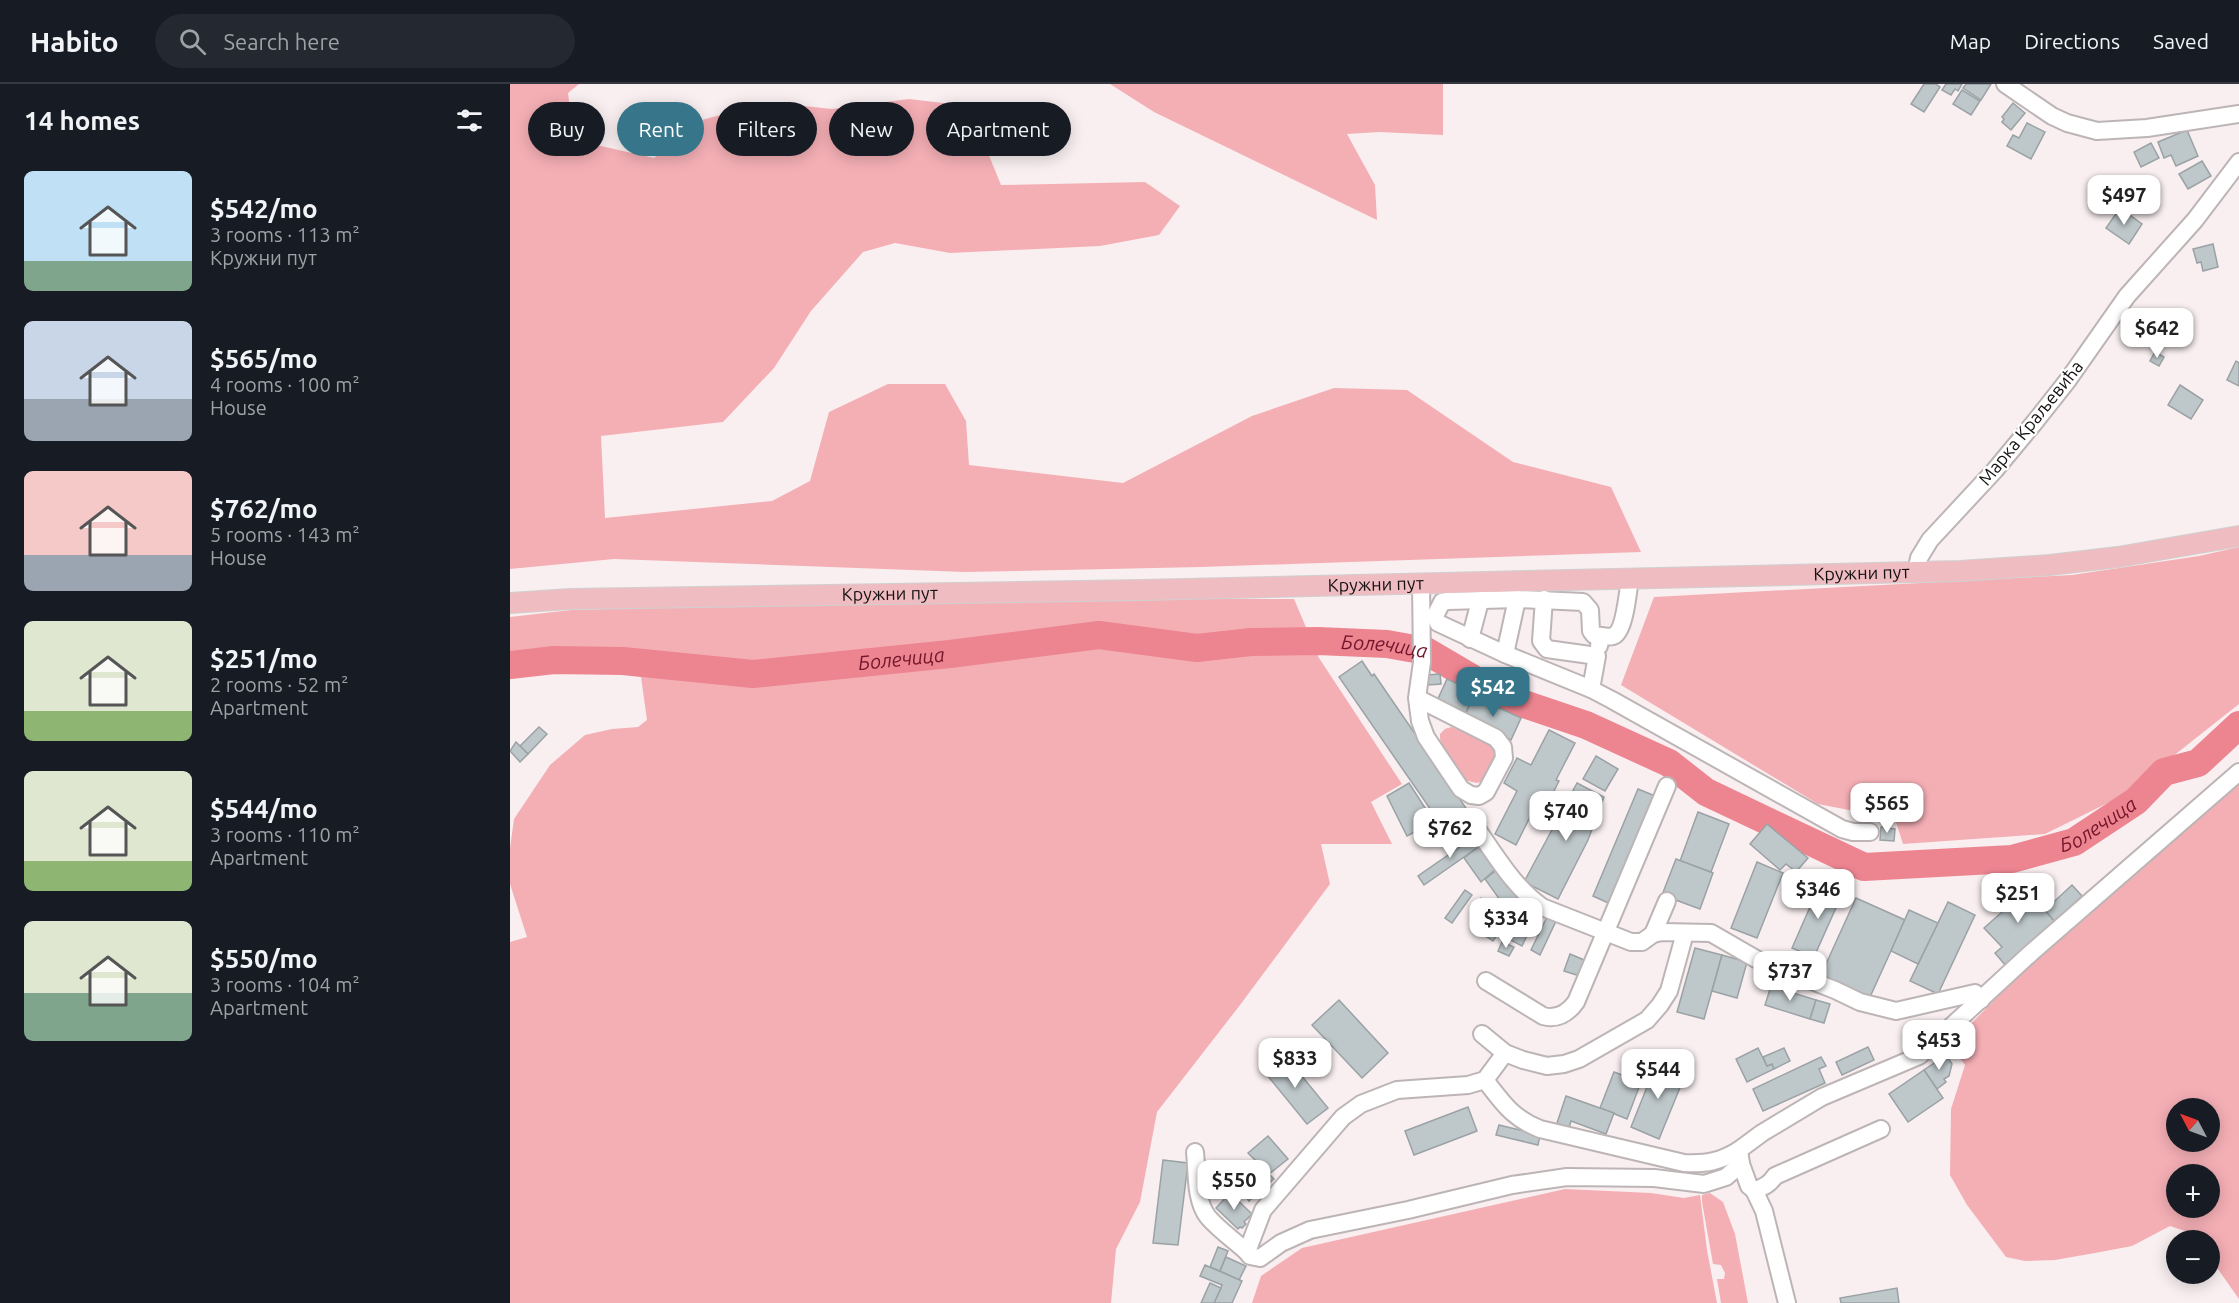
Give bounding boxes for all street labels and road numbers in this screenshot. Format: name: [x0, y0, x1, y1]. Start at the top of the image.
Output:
street label: Марка Краљевића: [1974, 356, 2087, 489]
street label: Кружни пут: [1813, 561, 1910, 583]
street label: Кружни пут: [1327, 572, 1424, 595]
street label: Кружни пут: [842, 582, 938, 604]

